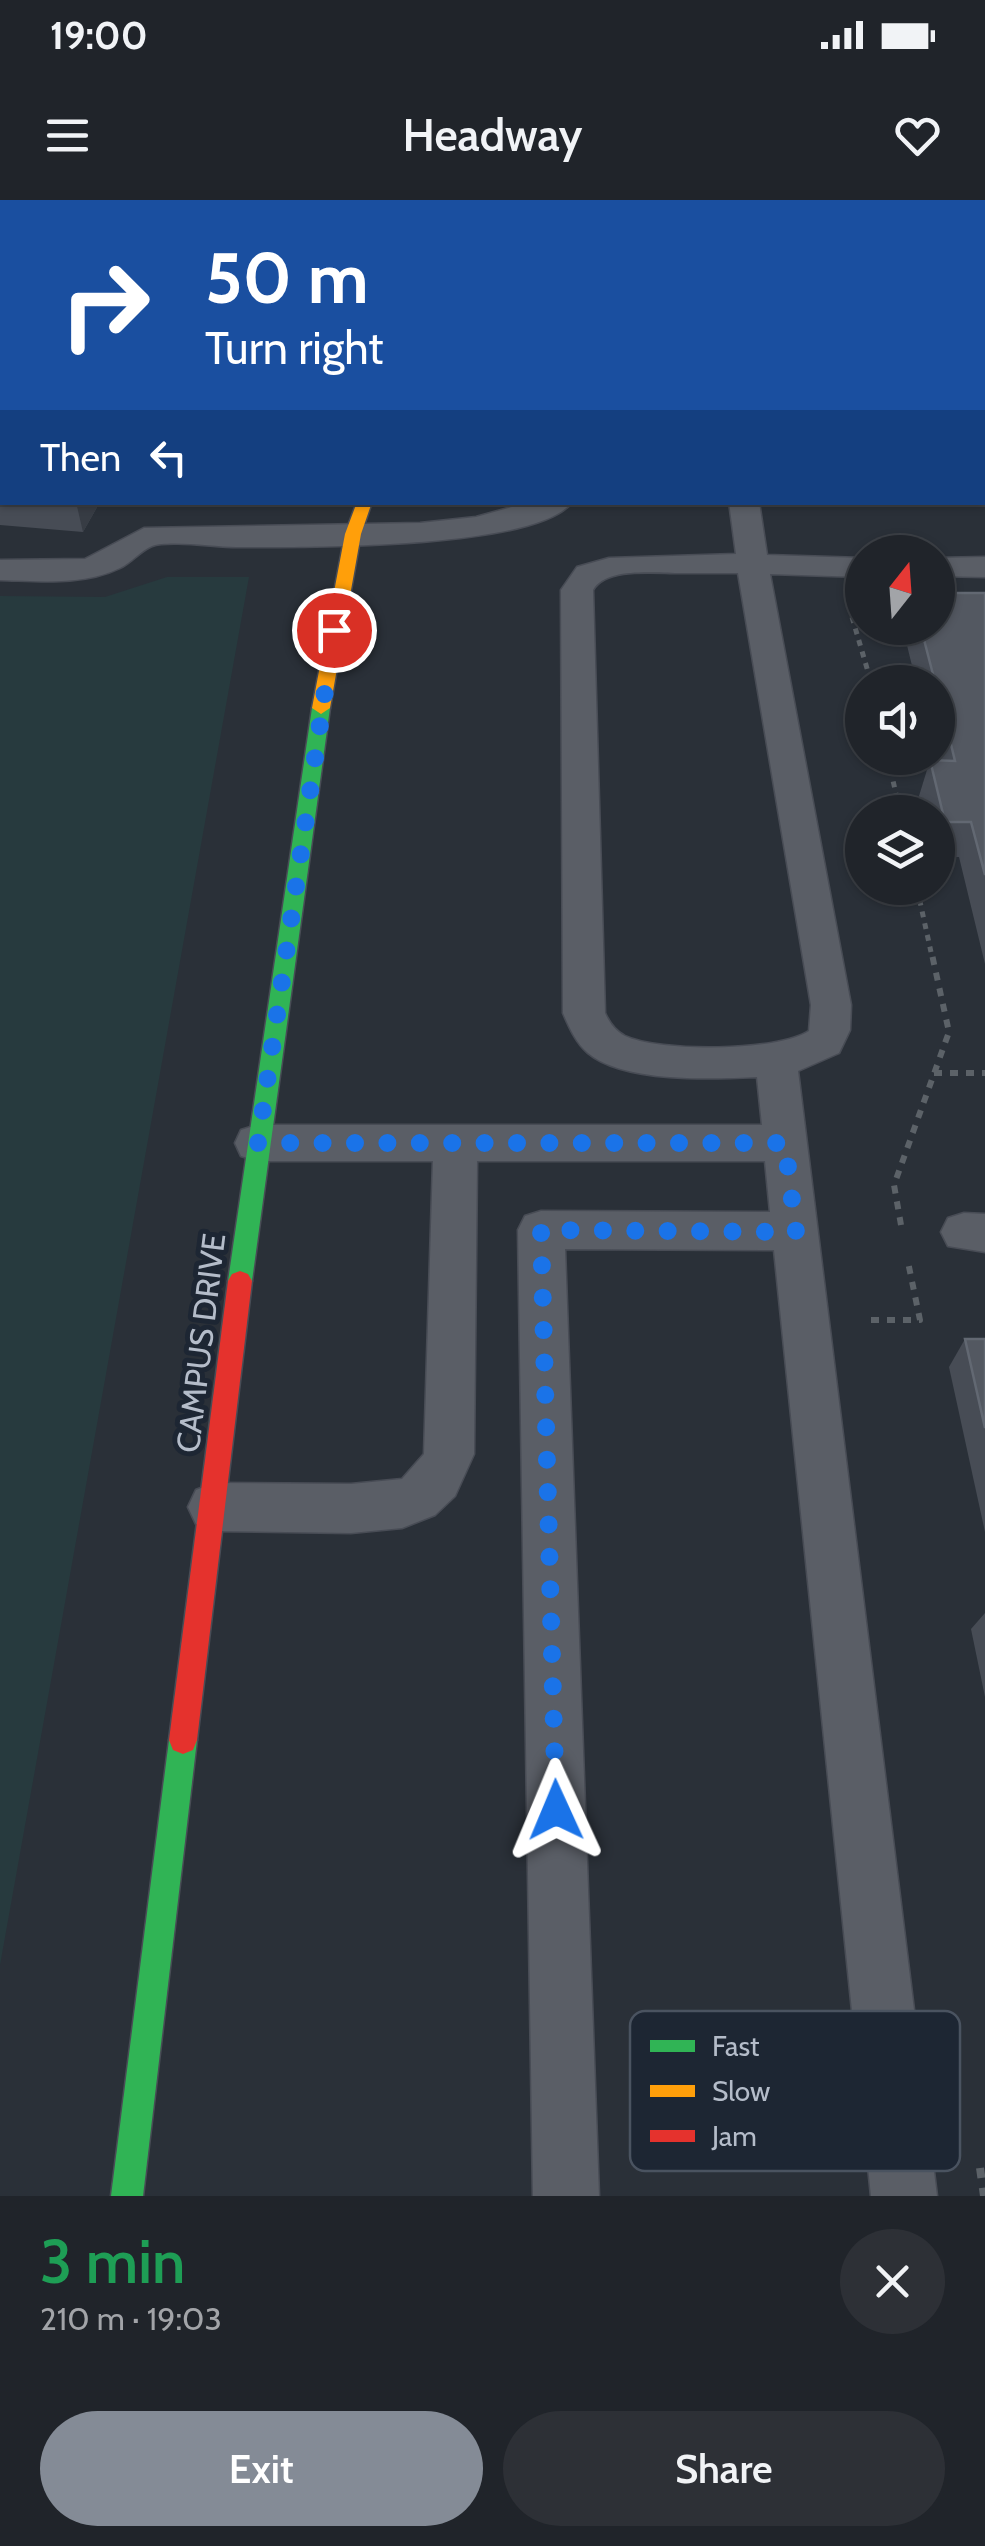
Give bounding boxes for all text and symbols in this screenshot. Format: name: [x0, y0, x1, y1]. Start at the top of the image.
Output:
text: 19:00: [50, 12, 147, 59]
icon: menu: [40, 108, 95, 163]
text: Headway: [403, 108, 582, 162]
icon: heart: [890, 108, 945, 163]
text: 50 m: [205, 235, 369, 321]
icon: right: [40, 240, 170, 370]
text: Turn right: [205, 321, 384, 375]
icon: left: [141, 430, 196, 485]
text: Then: [40, 434, 121, 481]
north arrow: [845, 535, 955, 645]
map controls: [845, 535, 955, 905]
pin: [292, 588, 377, 673]
icon: arrive: [307, 603, 362, 658]
button: sound: [845, 665, 955, 775]
button: layers: [845, 795, 955, 905]
street label: CAMPUS DRIVE: [168, 1231, 233, 1455]
position arrow: [504, 1758, 608, 1862]
legend: [630, 2011, 960, 2171]
text: Fast: [712, 2029, 760, 2063]
text: Slow: [712, 2074, 770, 2108]
text: Jam: [711, 2119, 757, 2153]
text: 3 min: [40, 2225, 185, 2298]
button: close: [840, 2229, 945, 2334]
text: 210 m · 19:03: [40, 2299, 222, 2338]
button: Exit: [40, 2411, 483, 2526]
button: Share: [503, 2411, 945, 2526]

